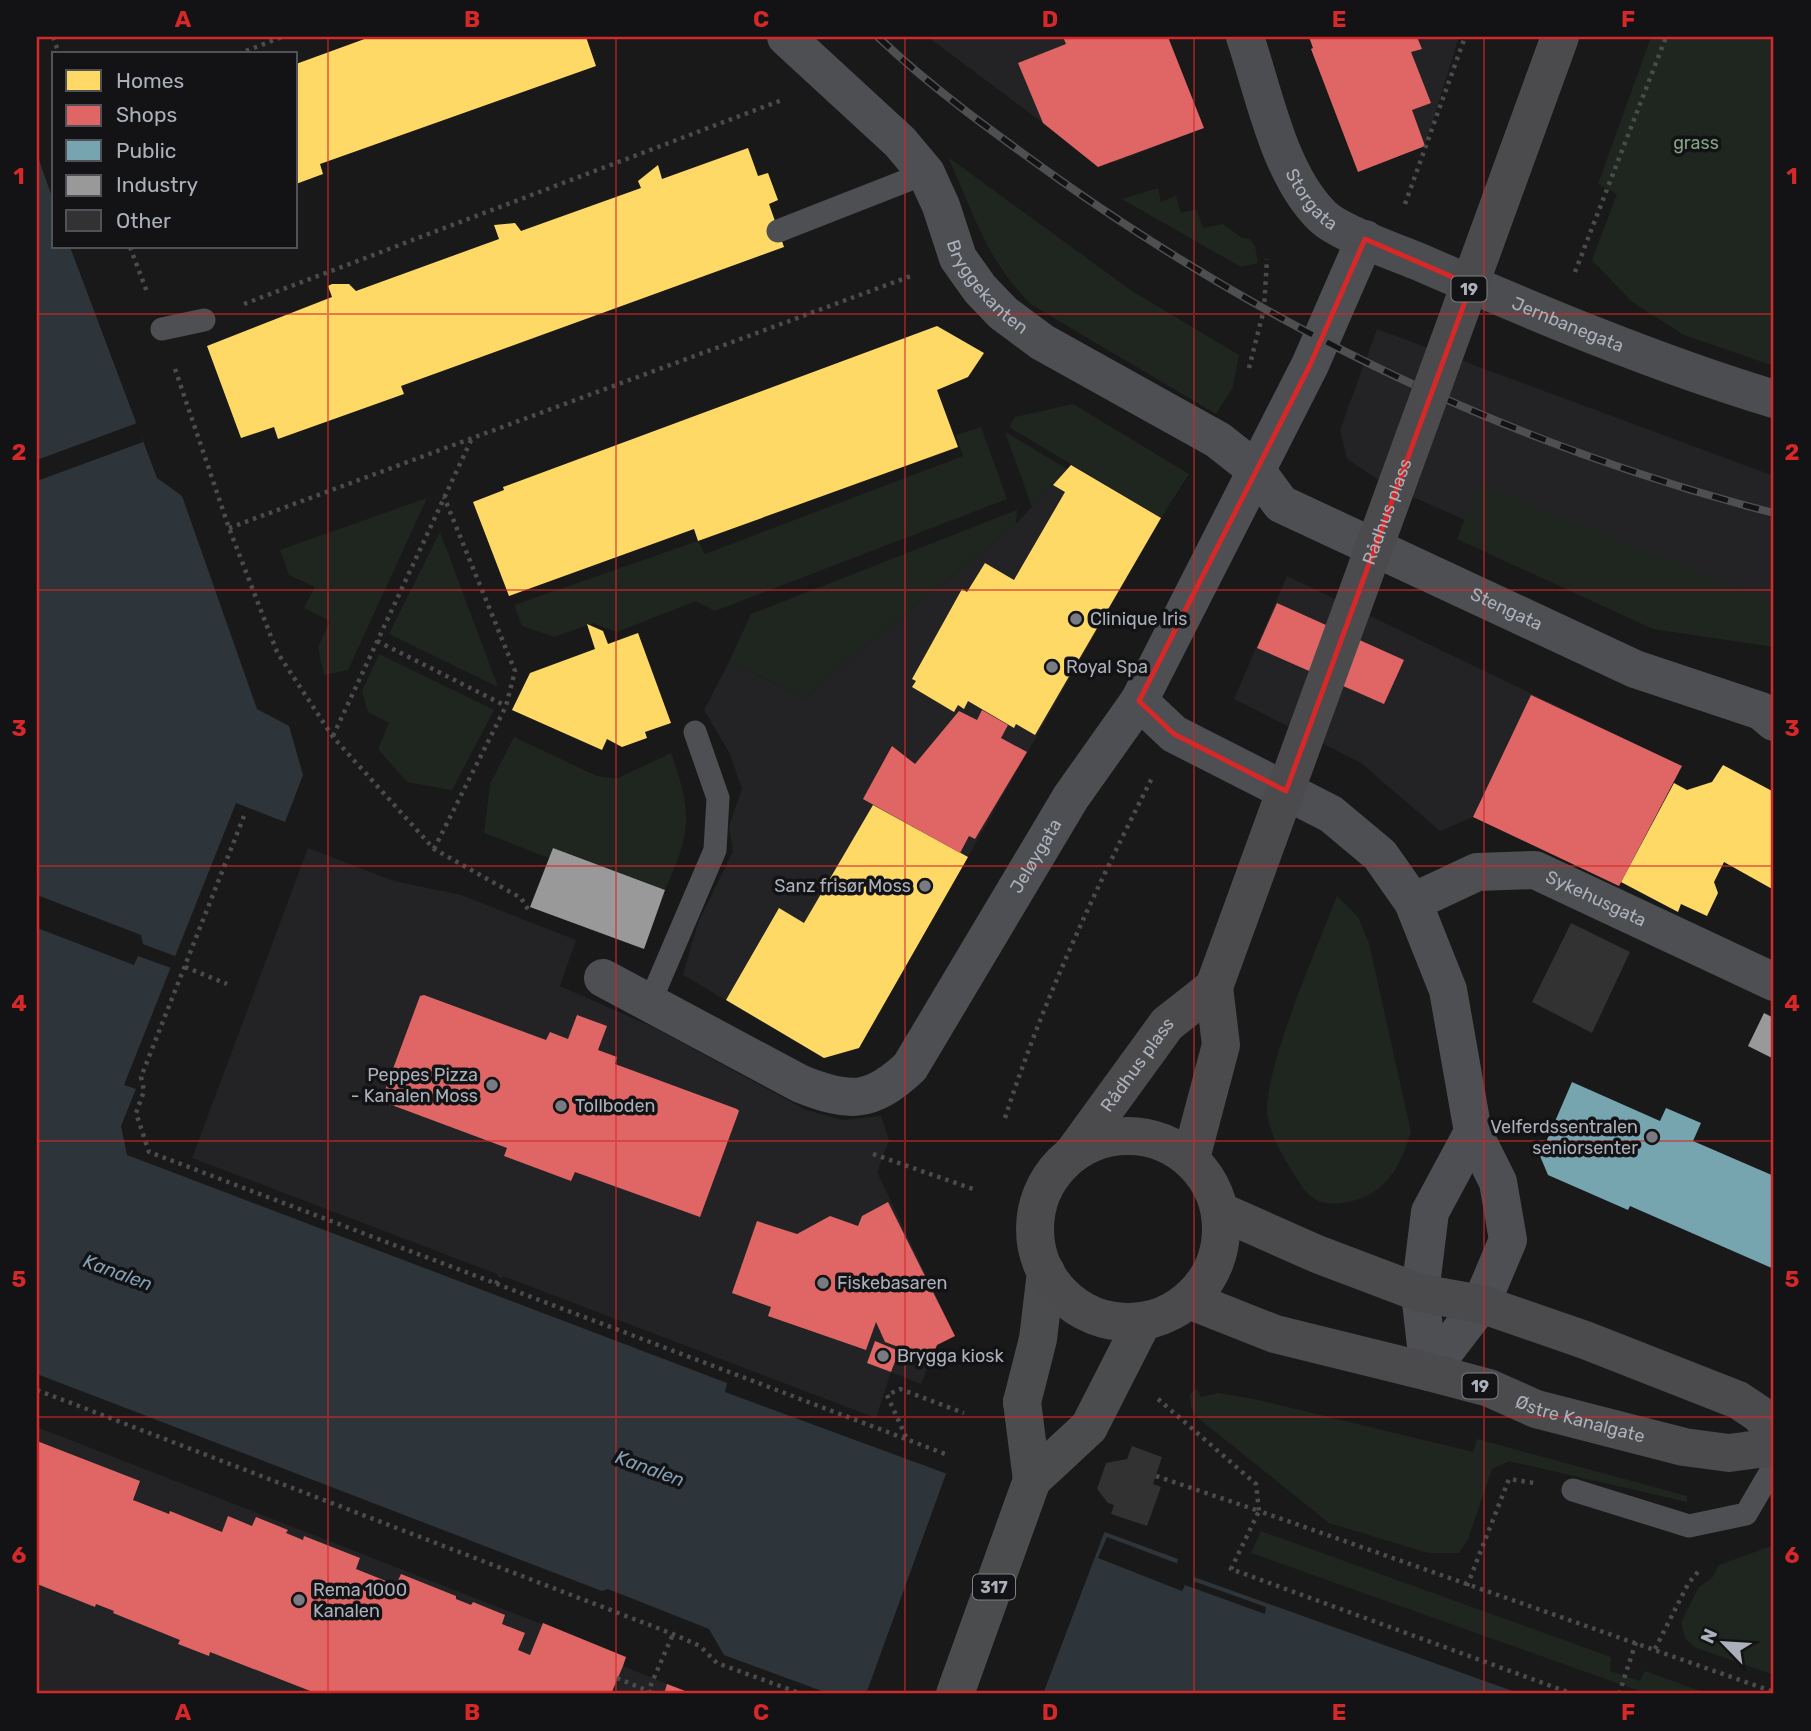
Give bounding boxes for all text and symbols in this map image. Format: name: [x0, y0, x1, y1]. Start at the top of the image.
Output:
text: A: [175, 5, 192, 33]
text: B: [464, 5, 480, 33]
text: C: [753, 5, 769, 33]
text: D: [1042, 5, 1058, 33]
text: E: [1332, 5, 1346, 33]
text: F: [1621, 5, 1635, 33]
legend: [52, 52, 298, 248]
text: Homes: [116, 68, 184, 93]
text: Shops: [116, 102, 177, 127]
park label: grass: [1673, 132, 1719, 154]
text: Public: [116, 138, 176, 163]
text: 1: [13, 162, 25, 190]
text: 1: [1786, 162, 1798, 190]
street label: Storgata: [1280, 165, 1341, 235]
text: Industry: [116, 172, 198, 197]
text: Other: [116, 208, 171, 233]
street label: Bryggekanten: [942, 237, 1032, 339]
road number: 19: [1452, 276, 1486, 302]
street label: Jernbanegata: [1509, 292, 1627, 357]
text: 2: [12, 438, 26, 466]
text: 2: [1785, 438, 1799, 466]
street label: Rådhus plass: [1358, 455, 1417, 568]
street label: Stengata: [1467, 583, 1546, 635]
place label: Clinique Iris: [1090, 608, 1187, 630]
marker: Clinique Iris: [1068, 611, 1084, 627]
place label: Royal Spa: [1066, 656, 1148, 678]
marker: Royal Spa: [1044, 659, 1060, 675]
text: 3: [11, 714, 27, 742]
text: 3: [1784, 714, 1800, 742]
street label: Jeløygata: [1005, 815, 1067, 897]
street label: Sykehusgata: [1542, 866, 1650, 932]
place label: Sanz frisør Moss: [774, 875, 911, 897]
marker: Sanz frisør Moss: [917, 878, 933, 894]
text: 4: [11, 989, 27, 1017]
text: 4: [1784, 989, 1800, 1017]
street label: Rådhus plass: [1096, 1012, 1178, 1116]
place label: Peppes Pizza - Kanalen Moss: [351, 1064, 478, 1107]
marker: Peppes Pizza - Kanalen Moss: [484, 1077, 500, 1093]
place label: Tollboden: [575, 1095, 656, 1117]
marker: Tollboden: [553, 1098, 569, 1114]
place label: Velferdssentralen seniorsenter: [1490, 1116, 1638, 1159]
marker: Velferdssentralen seniorsenter: [1644, 1129, 1660, 1145]
water label: Kanalen: [80, 1249, 155, 1296]
text: 5: [12, 1265, 27, 1293]
text: 5: [1785, 1265, 1800, 1293]
place label: Fiskebasaren: [837, 1272, 947, 1294]
marker: Fiskebasaren: [815, 1275, 831, 1291]
place label: Brygga kiosk: [897, 1345, 1004, 1367]
marker: Brygga kiosk: [875, 1348, 891, 1364]
road number: 19: [1462, 1374, 1498, 1398]
street label: Østre Kanalgate: [1512, 1390, 1647, 1447]
water label: Kanalen: [612, 1445, 687, 1492]
text: 6: [12, 1541, 27, 1569]
text: 6: [1785, 1541, 1800, 1569]
road number: 317: [973, 1574, 1015, 1600]
place label: Rema 1000 Kanalen: [313, 1579, 407, 1622]
marker: Rema 1000 Kanalen: [291, 1592, 307, 1608]
north arrow: [1688, 1608, 1758, 1678]
text: N: [1696, 1625, 1722, 1647]
text: A: [175, 1698, 192, 1726]
text: B: [464, 1698, 480, 1726]
text: C: [753, 1698, 769, 1726]
text: D: [1042, 1698, 1058, 1726]
text: E: [1332, 1698, 1346, 1726]
text: F: [1621, 1698, 1635, 1726]

